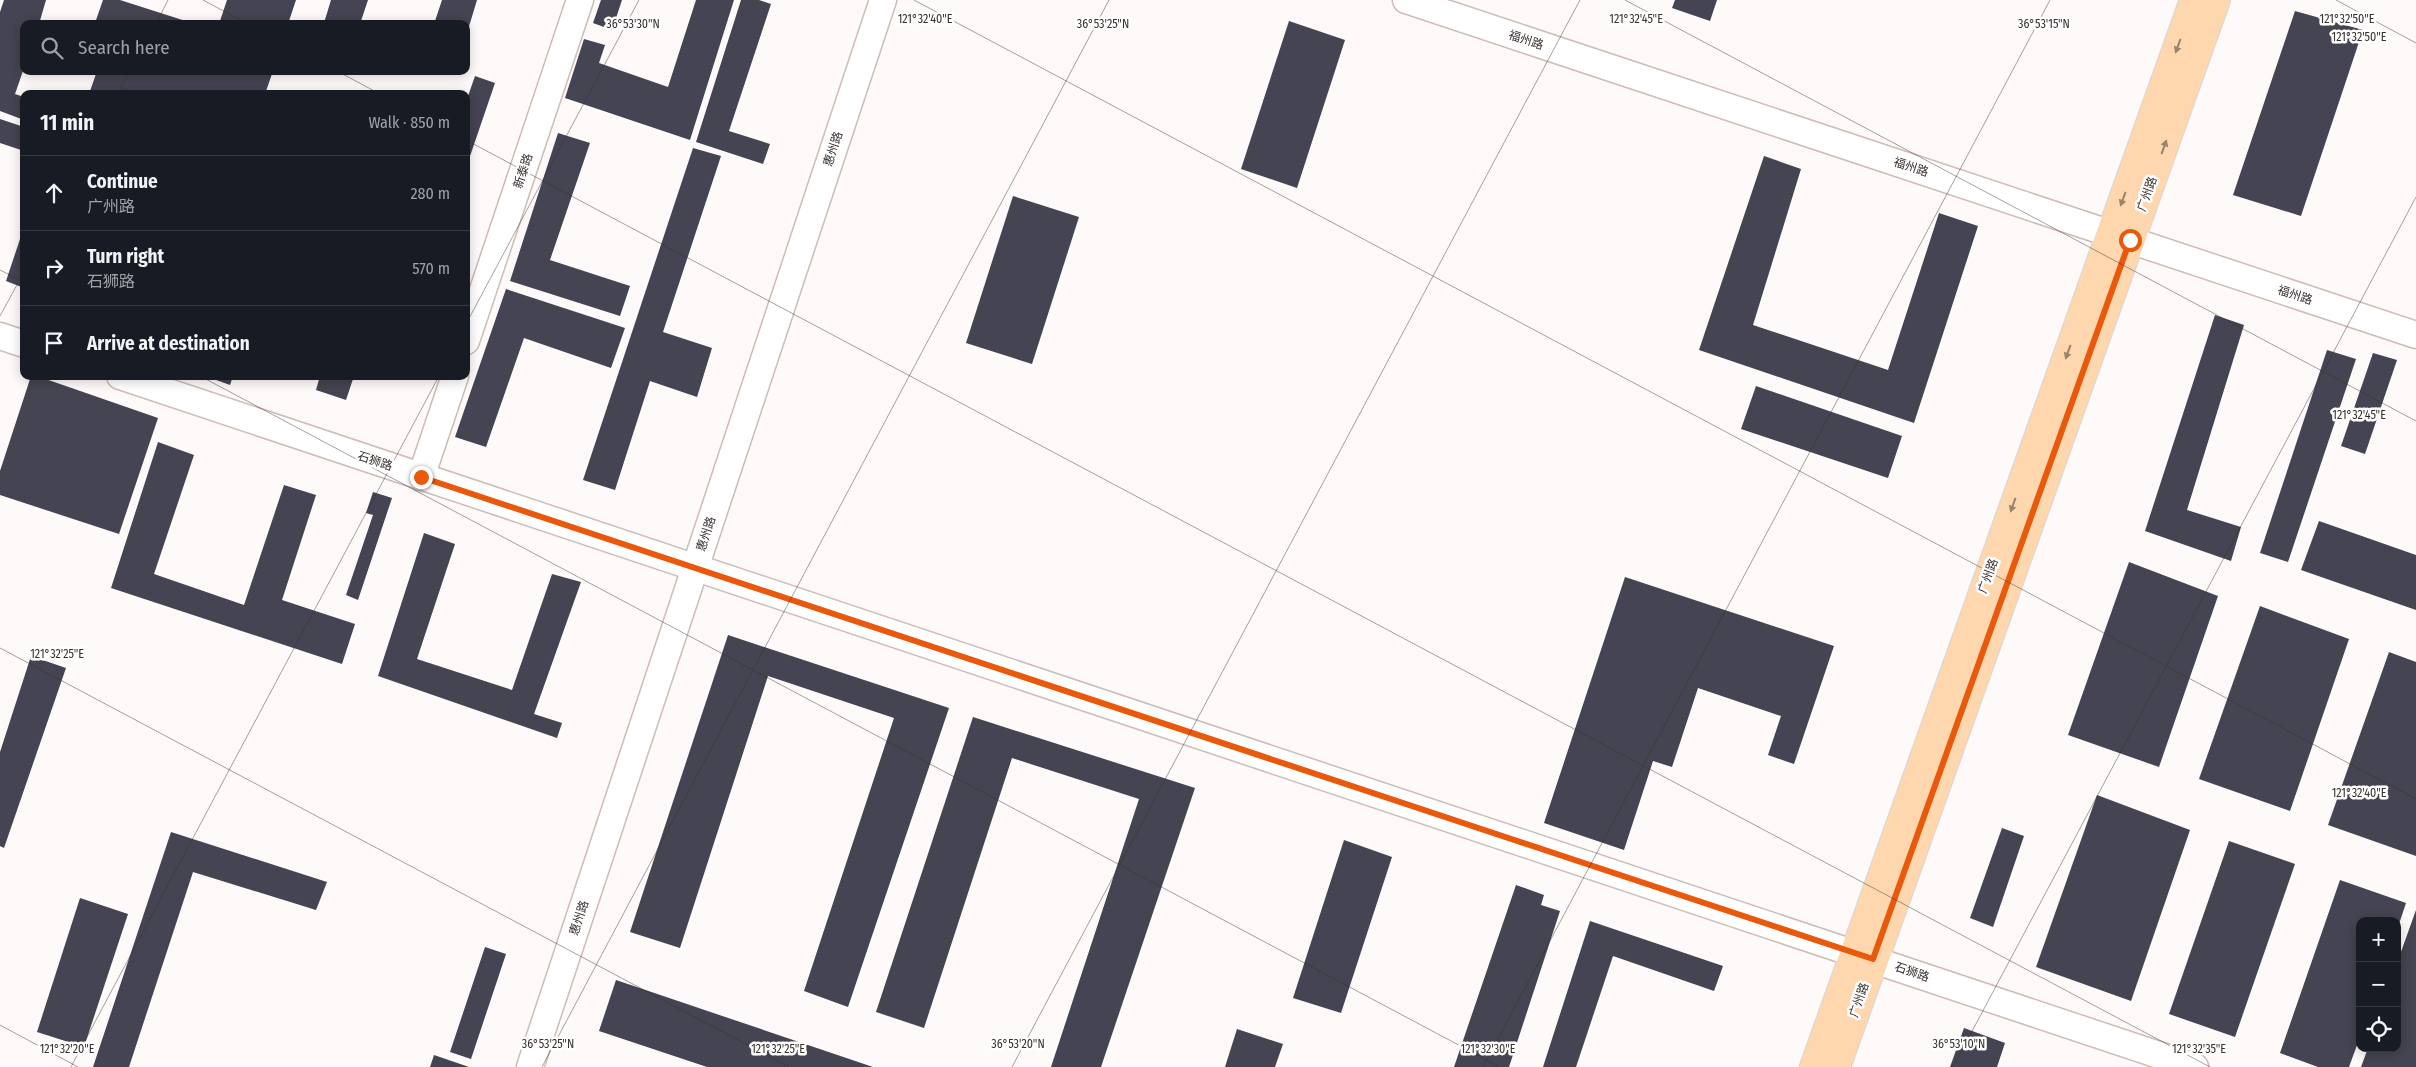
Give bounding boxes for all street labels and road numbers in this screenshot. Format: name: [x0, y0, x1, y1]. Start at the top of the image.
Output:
street label: 福州路: [1507, 28, 1545, 52]
street label: 惠州路: [821, 130, 845, 168]
street label: 新泰路: [511, 152, 535, 190]
street label: 福州路: [1892, 155, 1930, 179]
street label: 广州路: [2134, 175, 2160, 213]
street label: 福州路: [2276, 283, 2314, 307]
street label: 石狮路: [356, 449, 394, 473]
street label: 惠州路: [694, 515, 718, 553]
street label: 广州路: [1975, 557, 2001, 595]
street label: 惠州路: [567, 899, 591, 937]
street label: 石狮路: [1893, 960, 1931, 984]
street label: 广州路: [1847, 981, 1871, 1019]

